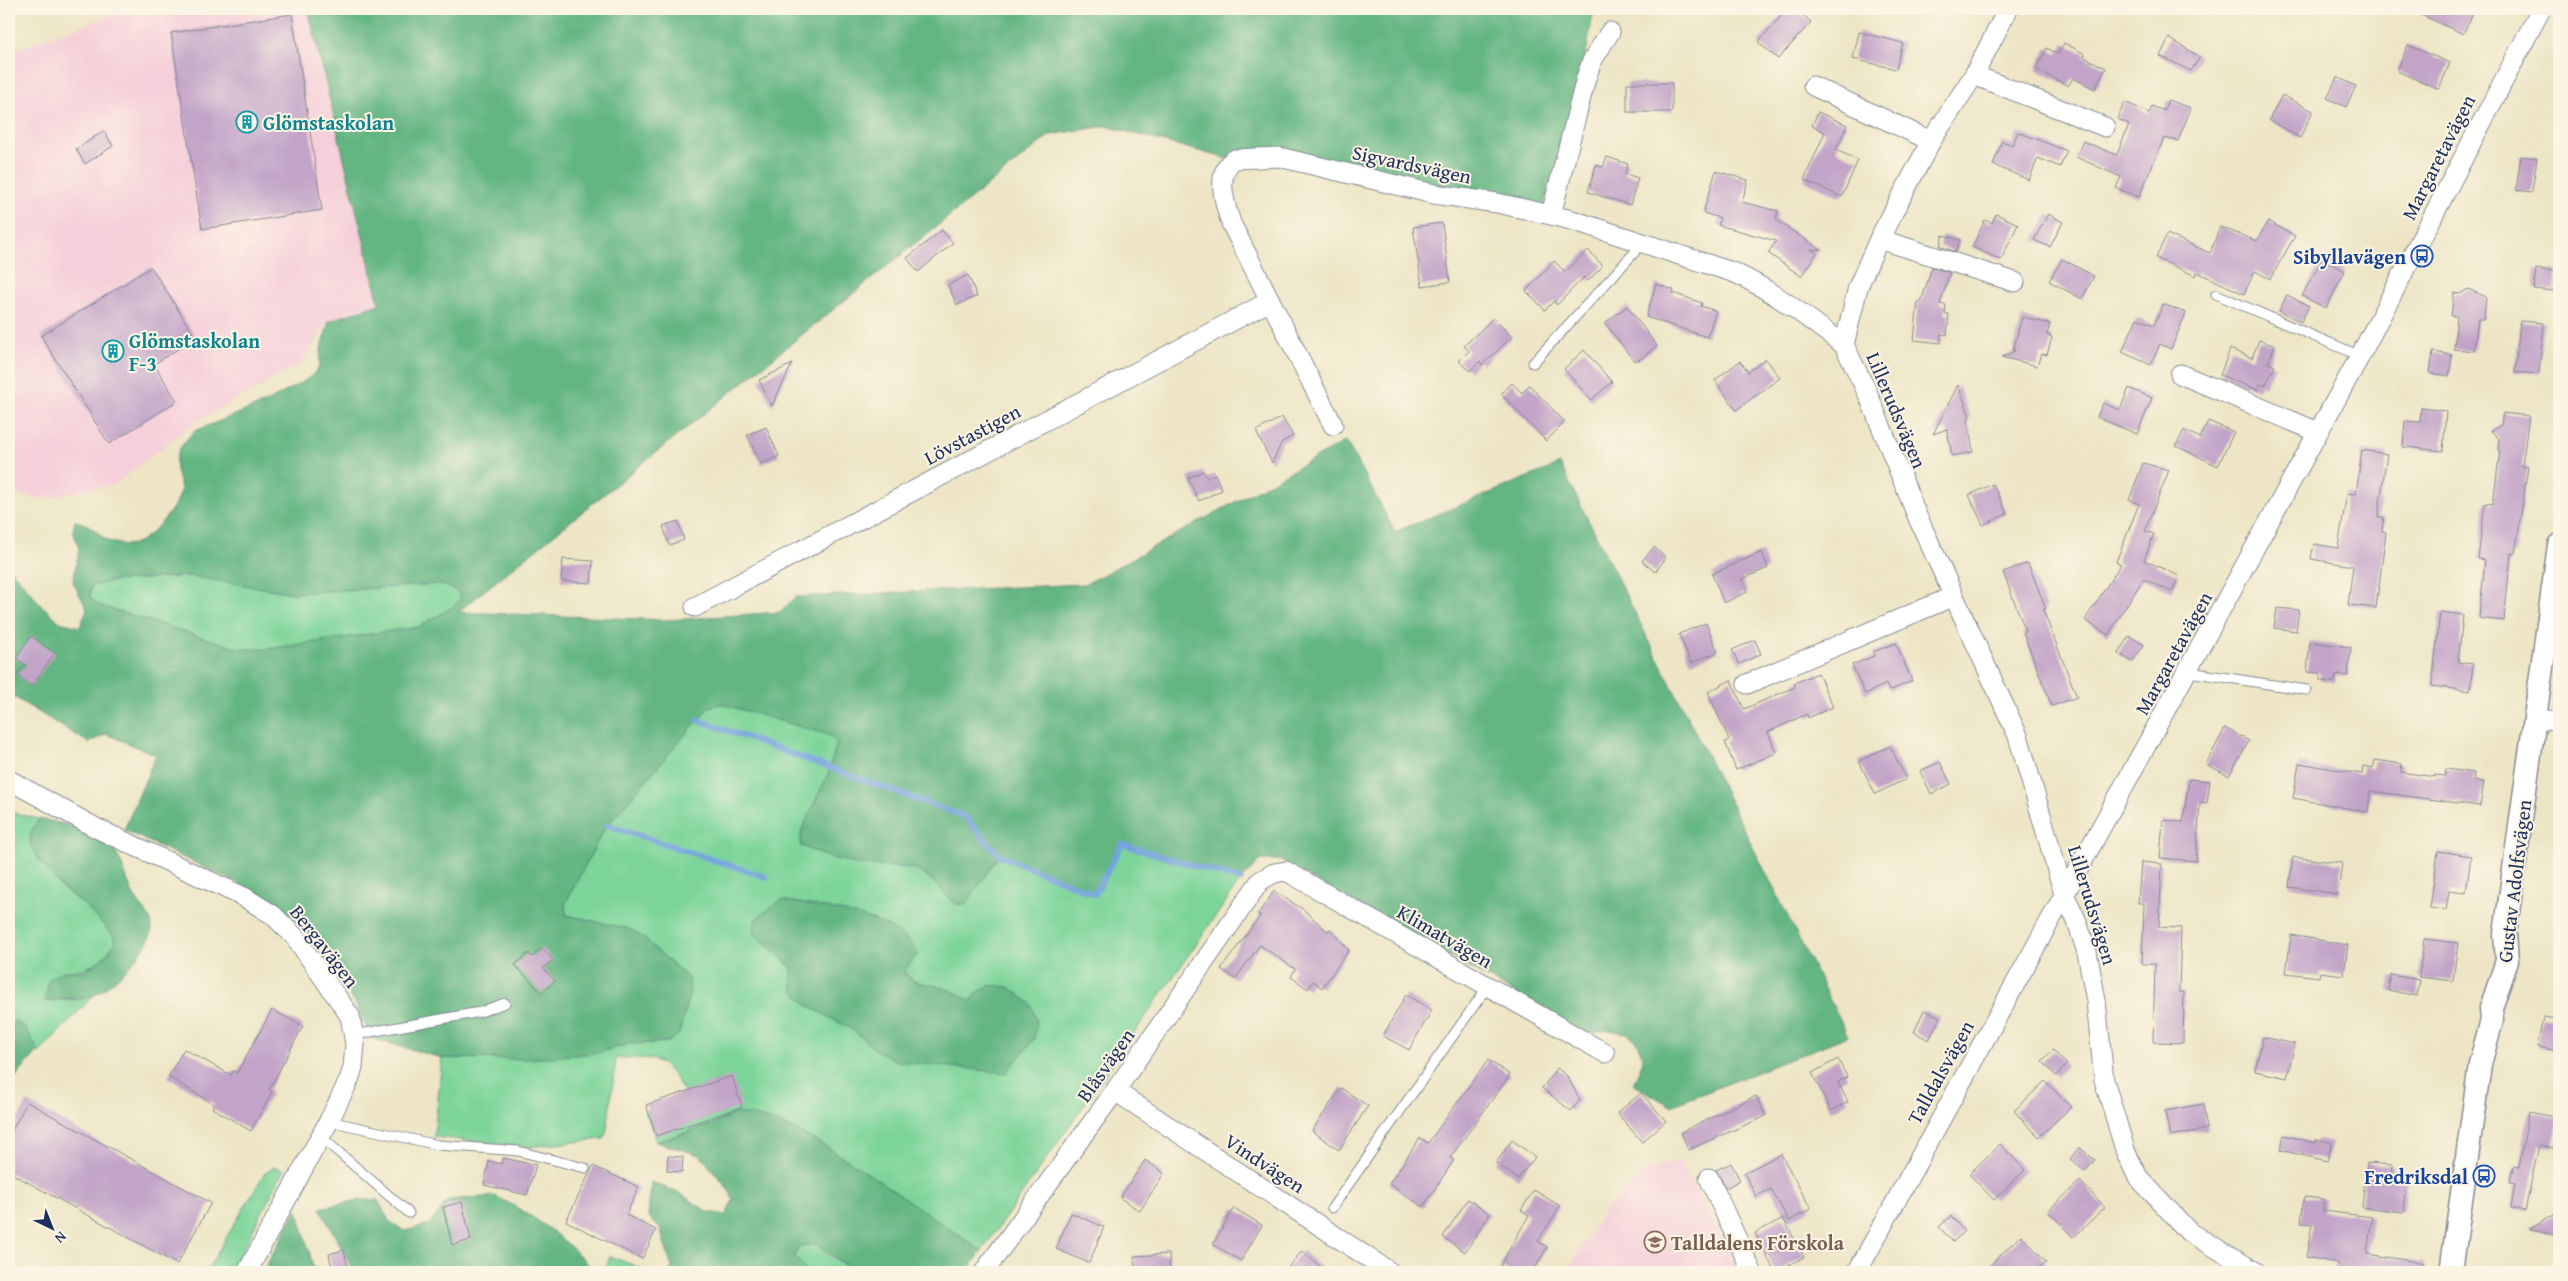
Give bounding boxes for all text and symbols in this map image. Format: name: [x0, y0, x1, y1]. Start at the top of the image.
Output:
street label: Margaretavägen: [2394, 89, 2482, 225]
place label: Glömstaskolan: [263, 108, 394, 137]
building icon: Glömstaskolan: [235, 110, 259, 134]
street label: Sigvardsvägen: [1350, 137, 1474, 191]
place label: Sibyllavägen: [2293, 242, 2406, 271]
bus stop icon: Sibyllavägen: [2410, 244, 2434, 268]
place label: Glömstaskolan F-3: [129, 326, 260, 378]
building icon: Glömstaskolan F-3: [101, 339, 125, 363]
street label: Lillerudsvägen: [1859, 347, 1935, 473]
street label: Lövstastigen: [919, 396, 1025, 472]
street label: Margaretavägen: [2127, 586, 2219, 720]
street label: Gustav Adolfsvägen: [2490, 798, 2538, 964]
street label: Lillerudsvägen: [2061, 842, 2125, 968]
street label: Klimatvägen: [1392, 897, 1498, 975]
street label: Bergavägen: [283, 898, 367, 994]
street label: Talldalsvägen: [1899, 1015, 1981, 1129]
street label: Blåsvägen: [1069, 1022, 1141, 1108]
street label: Vindvägen: [1219, 1126, 1311, 1200]
place label: Fredriksdal: [2364, 1162, 2468, 1191]
bus stop icon: Fredriksdal: [2472, 1164, 2496, 1188]
north arrow: [28, 1204, 78, 1254]
text: N: [50, 1227, 71, 1248]
place label: Talldalens Förskola: [1671, 1228, 1845, 1257]
school or university icon: Talldalens Förskola: [1643, 1230, 1667, 1254]

